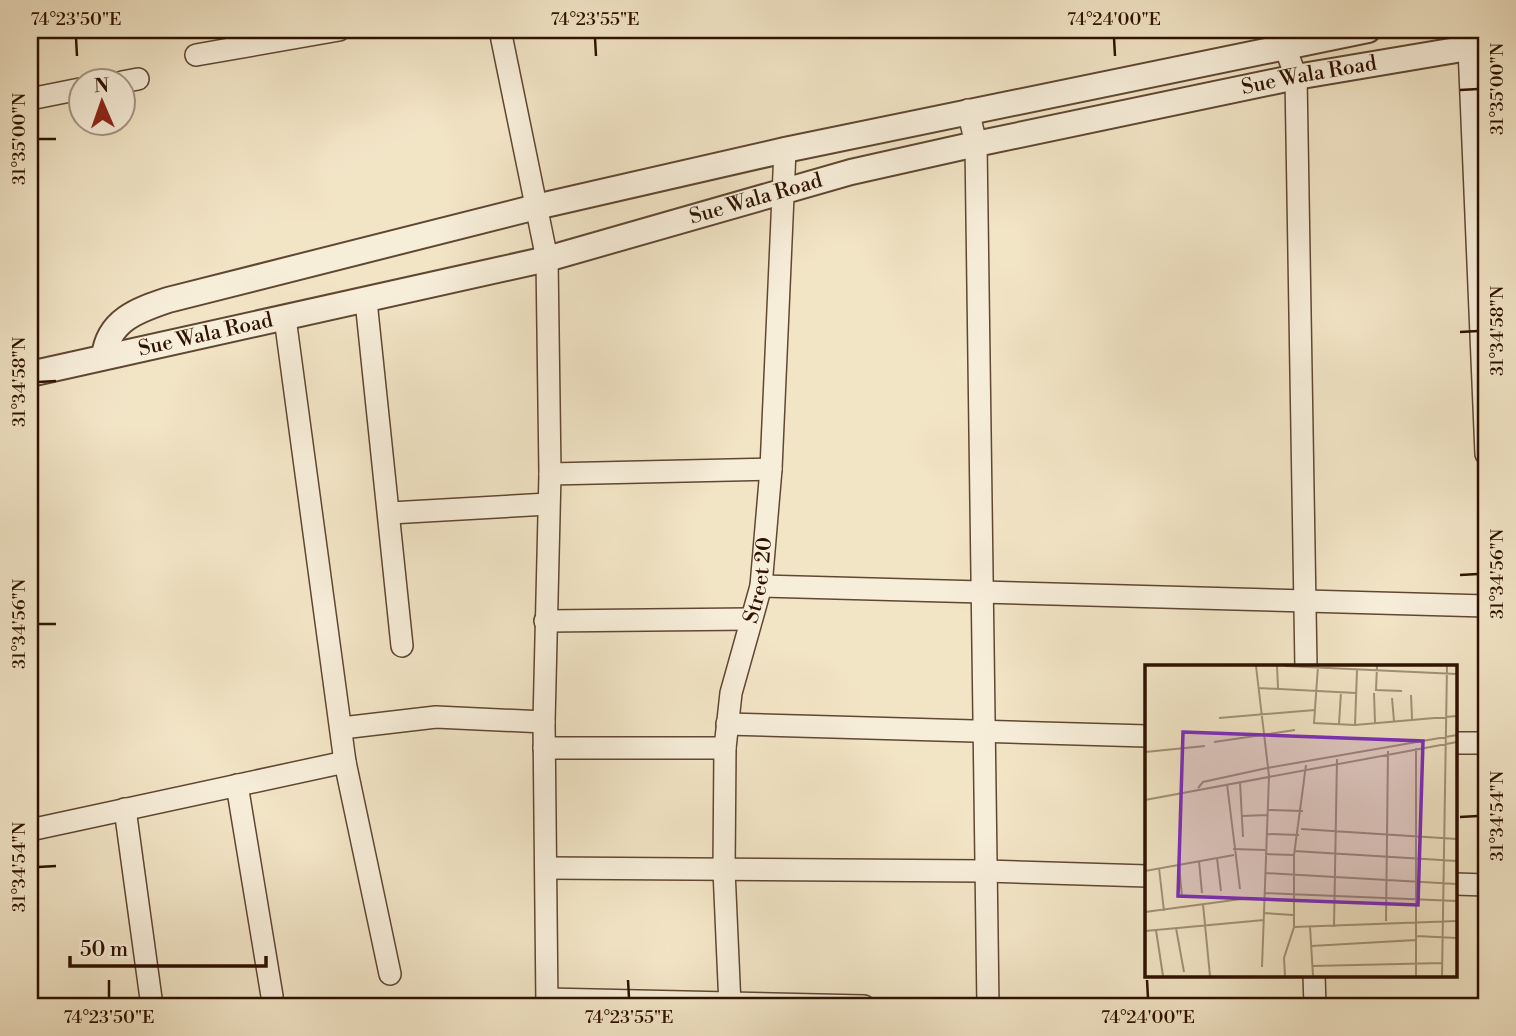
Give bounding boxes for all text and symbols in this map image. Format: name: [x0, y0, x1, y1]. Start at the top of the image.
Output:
text: 74°23'50"E: [31, 8, 121, 31]
text: 74°23'55"E: [551, 8, 639, 31]
text: 74°24'00"E: [1067, 8, 1161, 31]
text: 31°35'00"N: [1486, 42, 1509, 135]
street label: Sue Wala Road: [1239, 51, 1379, 101]
north arrow: [66, 66, 136, 136]
text: N: [94, 74, 109, 98]
text: 31°35'00"N: [8, 92, 31, 185]
street label: Sue Wala Road: [686, 168, 826, 231]
text: 31°34'58"N: [1486, 285, 1509, 376]
street label: Sue Wala Road: [136, 307, 276, 363]
text: 31°34'58"N: [8, 336, 31, 427]
text: 31°34'56"N: [1486, 528, 1509, 619]
street label: Street 20: [738, 536, 778, 626]
text: 31°34'56"N: [8, 578, 31, 669]
inset map: [1145, 665, 1456, 976]
text: 31°34'54"N: [1486, 770, 1509, 861]
text: 31°34'54"N: [8, 821, 31, 912]
scale bar: [70, 924, 266, 968]
text: 50 m: [80, 937, 128, 963]
text: 74°23'50"E: [64, 1006, 154, 1029]
text: 74°23'55"E: [585, 1006, 673, 1029]
text: 74°24'00"E: [1101, 1006, 1195, 1029]

